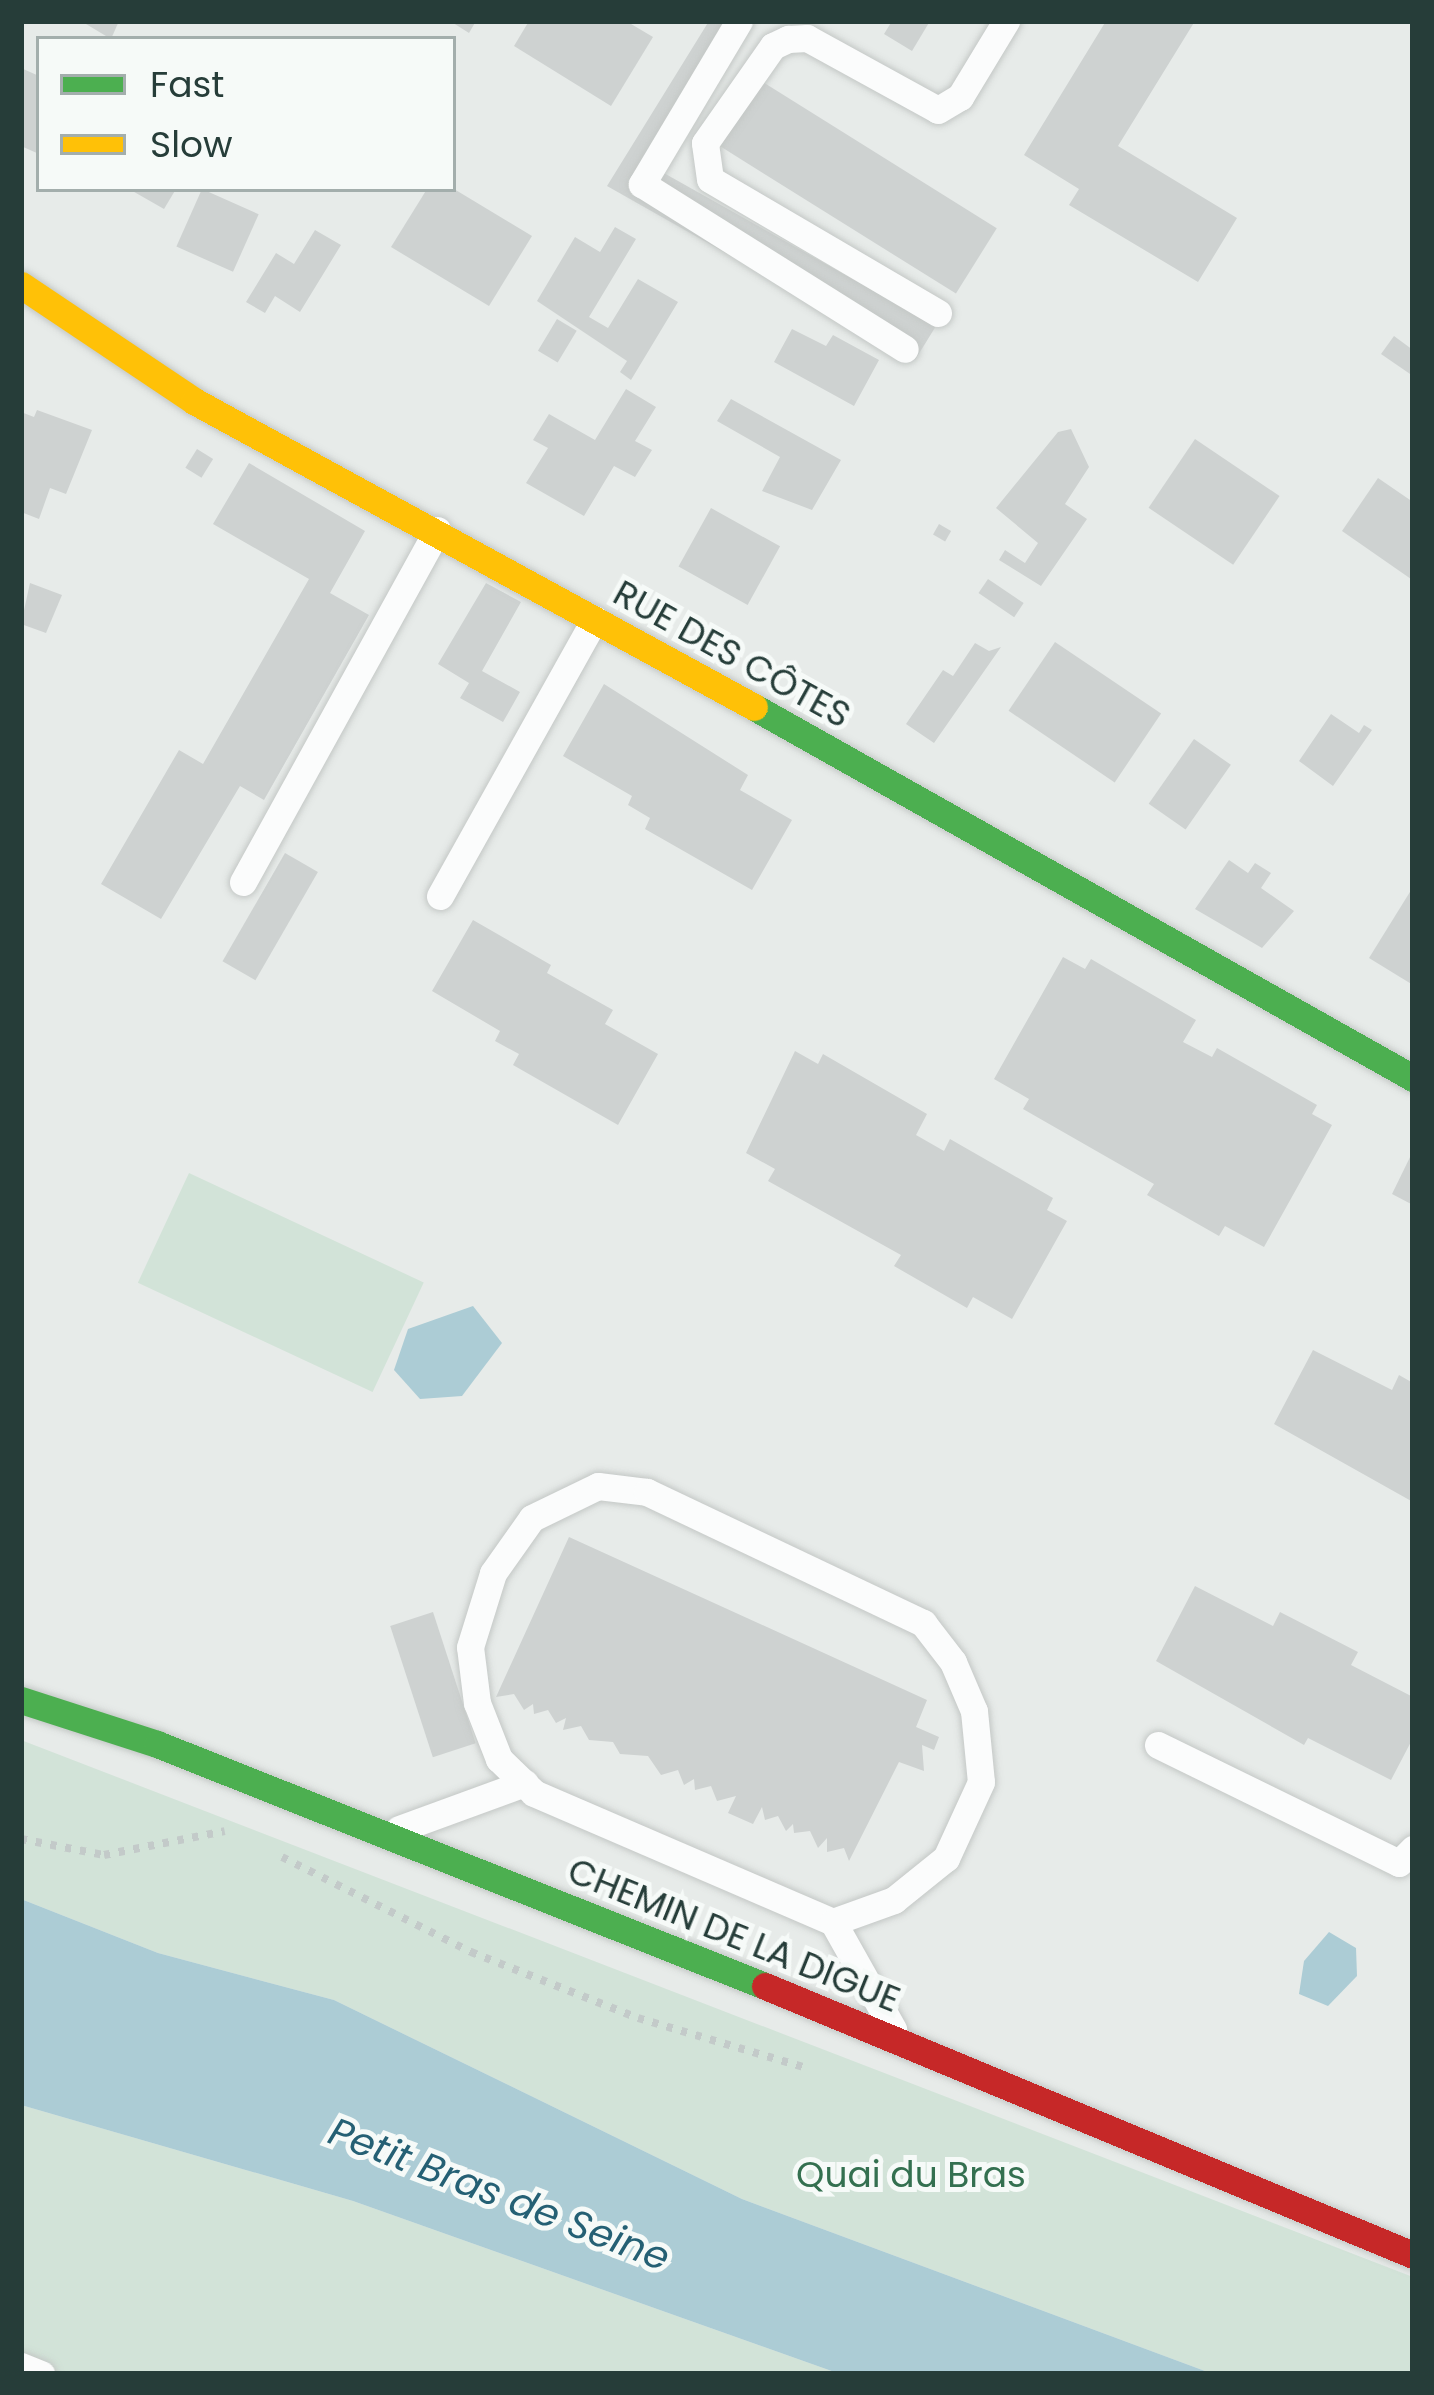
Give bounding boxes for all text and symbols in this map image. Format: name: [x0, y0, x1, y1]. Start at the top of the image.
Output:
legend: [36, 36, 456, 192]
text: Fast: [150, 59, 224, 110]
text: Slow: [150, 119, 233, 170]
street label: RUE DES CÔTES: [606, 571, 858, 737]
street label: CHEMIN DE LA DIGUE: [562, 1849, 906, 2021]
water label: Petit Bras de Seine: [322, 2108, 676, 2282]
park label: Quai du Bras: [796, 2153, 1026, 2197]

